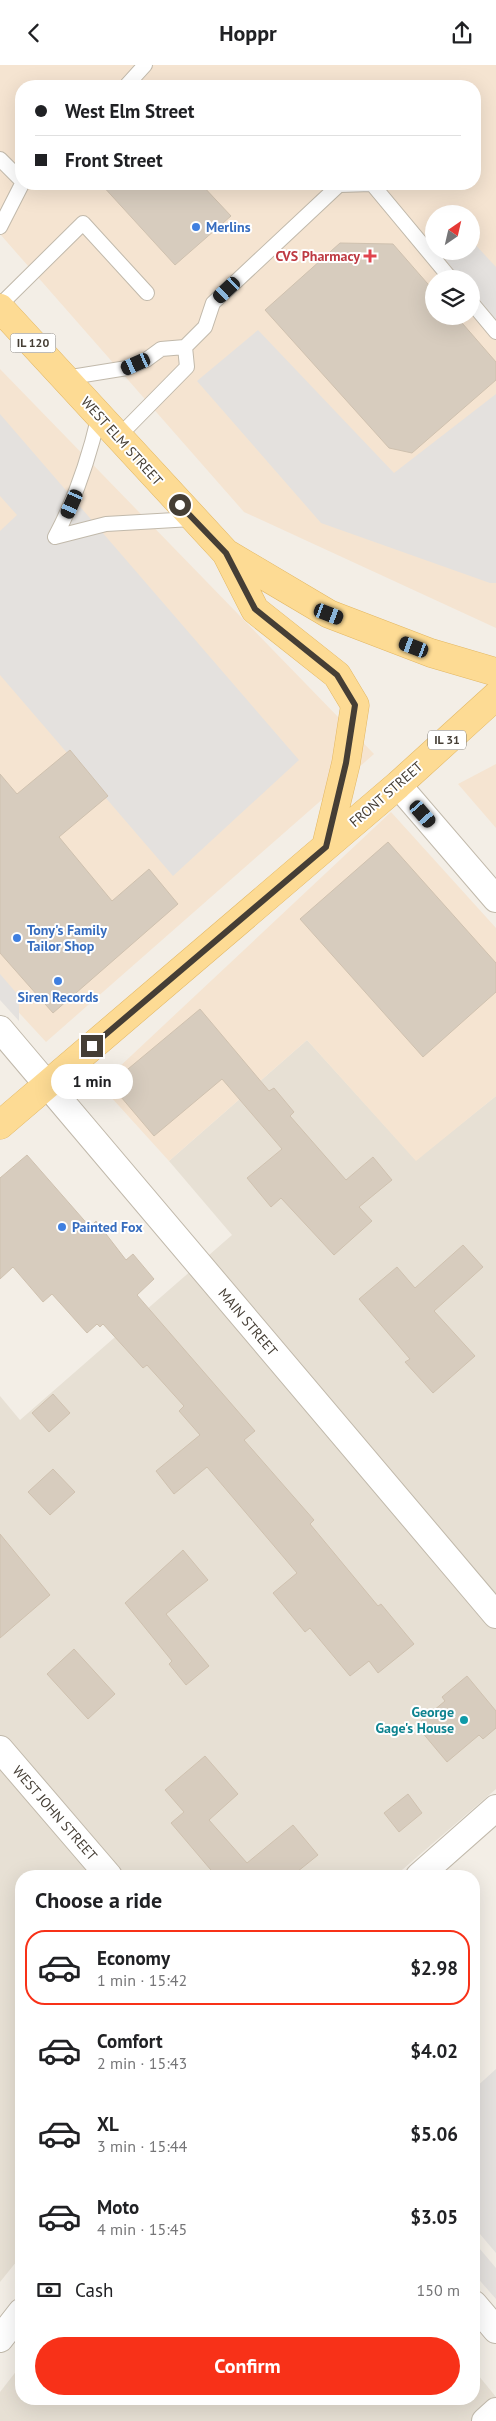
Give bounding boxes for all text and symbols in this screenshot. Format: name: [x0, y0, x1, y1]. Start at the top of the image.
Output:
icon: back: [20, 19, 48, 47]
text: Hoppr: [219, 19, 277, 47]
icon: share: [448, 19, 476, 47]
text: West Elm Street: [65, 99, 194, 123]
text: Front Street: [65, 148, 163, 172]
north arrow: [425, 205, 480, 260]
map controls: [425, 205, 480, 325]
place label: Merlins: [206, 218, 251, 236]
marker: Merlins: [190, 221, 202, 233]
place label: CVS Pharmacy: [275, 247, 360, 265]
marker: CVS Pharmacy: [364, 250, 376, 262]
button: layers: [425, 270, 480, 325]
car: [210, 274, 243, 306]
road number: IL 120: [10, 333, 56, 353]
car: [119, 351, 152, 377]
street label: WEST ELM STREET: [77, 393, 167, 489]
car: [59, 487, 84, 521]
route start: [169, 494, 191, 516]
car: [312, 602, 345, 626]
car: [397, 635, 430, 659]
road number: IL 31: [428, 731, 466, 749]
street label: FRONT STREET: [346, 757, 426, 831]
car: [407, 798, 438, 830]
place label: Tony's Family Tailor Shop: [27, 921, 107, 955]
marker: Tony's Family Tailor Shop: [11, 932, 23, 944]
marker: Siren Records: [52, 975, 64, 987]
place label: Siren Records: [18, 988, 99, 1006]
route end: [81, 1035, 103, 1057]
callout: 1 min: [51, 1063, 133, 1099]
text: 1 min: [72, 1071, 112, 1091]
place label: Painted Fox: [72, 1218, 143, 1236]
marker: Painted Fox: [56, 1221, 68, 1233]
street label: MAIN STREET: [214, 1284, 282, 1360]
place label: George Gage's House: [375, 1703, 454, 1737]
marker: George Gage's House: [458, 1714, 470, 1726]
street label: WEST JOHN STREET: [9, 1762, 101, 1864]
text: Choose a ride: [35, 1886, 162, 1914]
icon: car: [37, 1945, 82, 1990]
text: Economy: [97, 1946, 170, 1970]
text: $2.98: [410, 1956, 458, 1980]
text: 1 min · 15:42: [97, 1970, 187, 1990]
icon: car: [37, 2028, 82, 2073]
text: Comfort: [97, 2029, 163, 2053]
text: $4.02: [410, 2039, 458, 2063]
text: 2 min · 15:43: [97, 2053, 187, 2073]
icon: car: [37, 2111, 82, 2156]
text: XL: [97, 2112, 119, 2136]
text: $5.06: [410, 2122, 458, 2146]
text: 3 min · 15:44: [97, 2136, 187, 2156]
icon: car: [37, 2194, 82, 2239]
text: Moto: [97, 2195, 139, 2219]
text: $3.05: [410, 2205, 458, 2229]
text: 4 min · 15:45: [97, 2219, 187, 2239]
icon: cash: [35, 2276, 63, 2304]
text: Cash: [75, 2278, 113, 2302]
text: 150 m: [417, 2280, 460, 2300]
button: Confirm: [35, 2337, 460, 2395]

